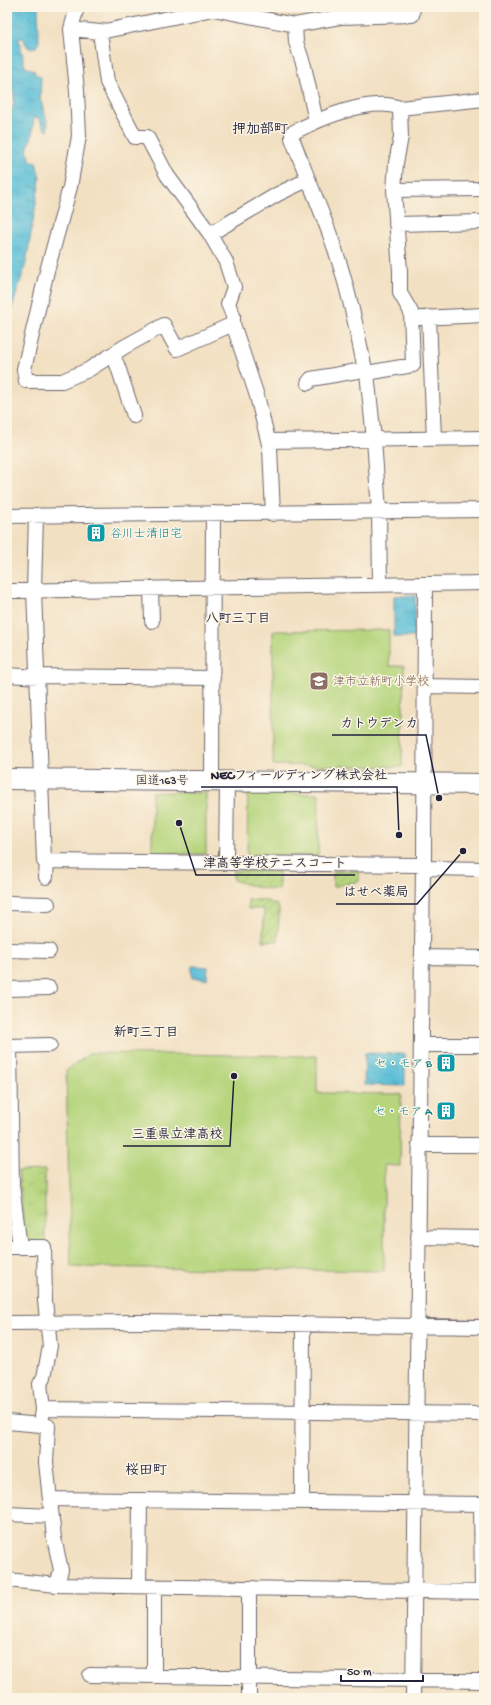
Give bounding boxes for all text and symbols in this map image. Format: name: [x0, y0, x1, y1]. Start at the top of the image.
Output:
district label: 押加部町: [232, 122, 288, 139]
building icon: 谷川士清旧宅: [85, 522, 107, 544]
place label: 谷川士清旧宅: [110, 527, 182, 542]
district label: 八町三丁目: [205, 612, 271, 627]
school or university icon: 津市立新町小学校: [308, 670, 330, 692]
place label: 津市立新町小学校: [333, 675, 429, 690]
callout: カトウデンカ: [332, 710, 426, 735]
text: カトウデンカ: [340, 717, 418, 732]
callout: NECフィールディング株式会社: [201, 762, 397, 787]
text: NECフィールディング株式会社: [211, 768, 387, 784]
street label: 国道163号: [135, 774, 189, 789]
callout: 津高等学校テニスコート: [196, 850, 355, 875]
text: 津高等学校テニスコート: [203, 856, 347, 872]
callout: はせべ薬局: [336, 879, 417, 904]
text: はせべ薬局: [343, 885, 409, 901]
district label: 新町三丁目: [113, 1025, 179, 1041]
building icon: セ・モア B: [435, 1052, 457, 1074]
place label: セ・モア B: [375, 1058, 433, 1072]
building icon: セ・モア A: [435, 1100, 457, 1122]
place label: セ・モア A: [374, 1106, 433, 1120]
callout: 三重県立津高校: [123, 1121, 230, 1146]
text: 三重県立津高校: [131, 1127, 223, 1143]
district label: 桜田町: [125, 1463, 167, 1480]
scale bar: [341, 1657, 423, 1683]
text: 50 m: [347, 1666, 372, 1680]

